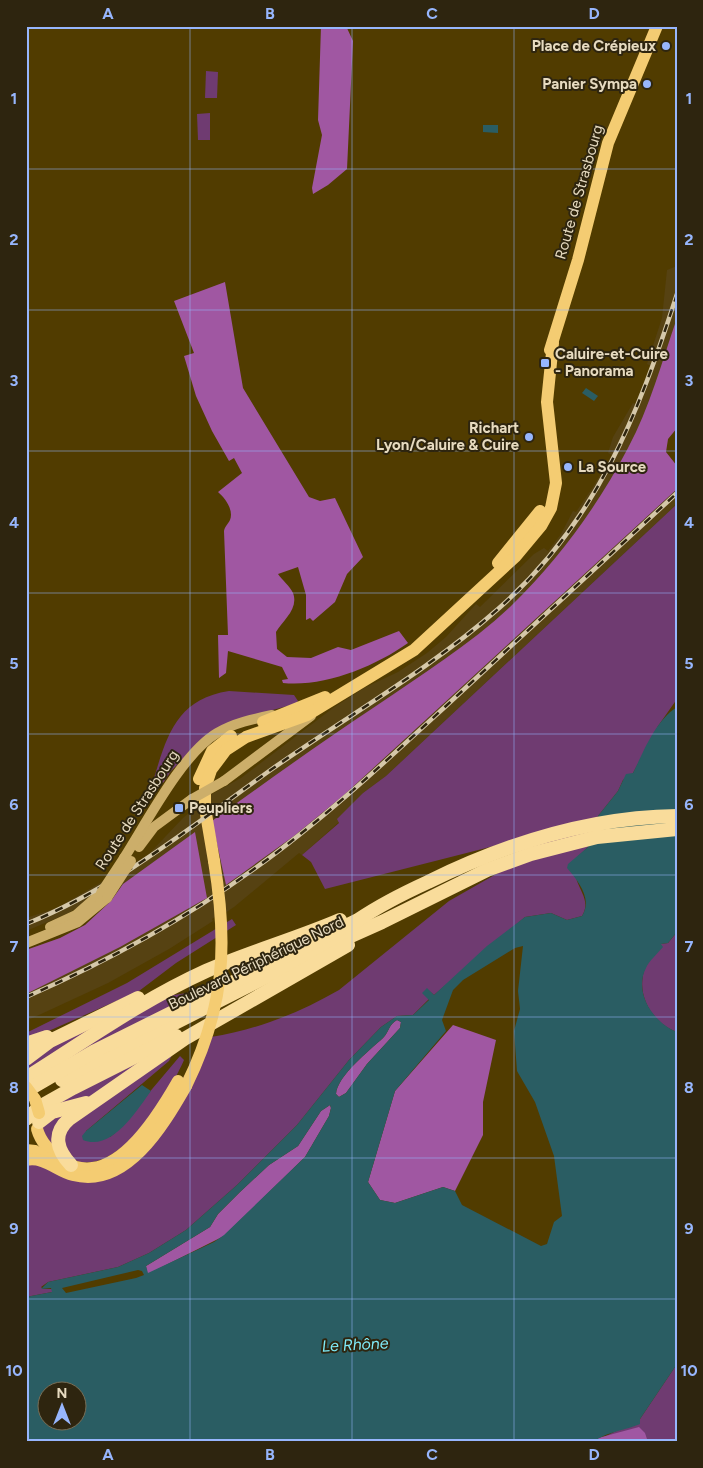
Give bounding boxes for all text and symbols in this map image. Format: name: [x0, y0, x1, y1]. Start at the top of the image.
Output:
text: A: [102, 4, 114, 23]
text: B: [265, 4, 275, 23]
text: C: [426, 4, 438, 23]
text: D: [588, 4, 600, 23]
place label: Place de Crépieux: [532, 37, 656, 55]
marker: Place de Crépieux: [660, 40, 672, 52]
place label: Panier Sympa: [542, 75, 637, 93]
marker: Panier Sympa: [641, 78, 653, 90]
text: 1: [11, 89, 17, 108]
text: 1: [686, 89, 692, 108]
street label: Route de Strasbourg: [551, 123, 607, 261]
text: 2: [9, 230, 19, 249]
text: 2: [684, 230, 694, 249]
place label: Caluire-et-Cuire - Panorama: [555, 345, 669, 380]
marker: Caluire-et-Cuire - Panorama: [539, 357, 551, 369]
text: 3: [10, 371, 19, 390]
text: 3: [685, 371, 694, 390]
place label: Richart Lyon/Caluire & Cuire: [376, 419, 520, 454]
marker: Richart Lyon/Caluire & Cuire: [523, 431, 535, 443]
place label: La Source: [578, 458, 647, 476]
marker: La Source: [562, 461, 574, 473]
text: 4: [9, 513, 19, 532]
text: 4: [684, 513, 694, 532]
text: 5: [9, 654, 19, 673]
text: 5: [684, 654, 694, 673]
street label: Route de Strasbourg: [92, 747, 182, 873]
text: 6: [9, 795, 19, 814]
text: 6: [684, 795, 694, 814]
place label: Peupliers: [189, 799, 252, 817]
marker: Peupliers: [173, 802, 185, 814]
street label: Boulevard Périphérique Nord: [165, 913, 347, 1013]
text: 7: [10, 937, 19, 956]
text: 7: [685, 937, 694, 956]
text: 8: [9, 1078, 19, 1097]
text: 8: [684, 1078, 694, 1097]
text: 9: [9, 1219, 19, 1238]
text: 9: [684, 1219, 694, 1238]
water label: Le Rhône: [321, 1333, 389, 1356]
text: 10: [5, 1361, 23, 1380]
text: 10: [680, 1361, 698, 1380]
north arrow: [38, 1380, 88, 1430]
text: N: [57, 1385, 67, 1402]
text: A: [102, 1445, 114, 1464]
text: B: [265, 1445, 275, 1464]
text: C: [426, 1445, 438, 1464]
text: D: [588, 1445, 600, 1464]

